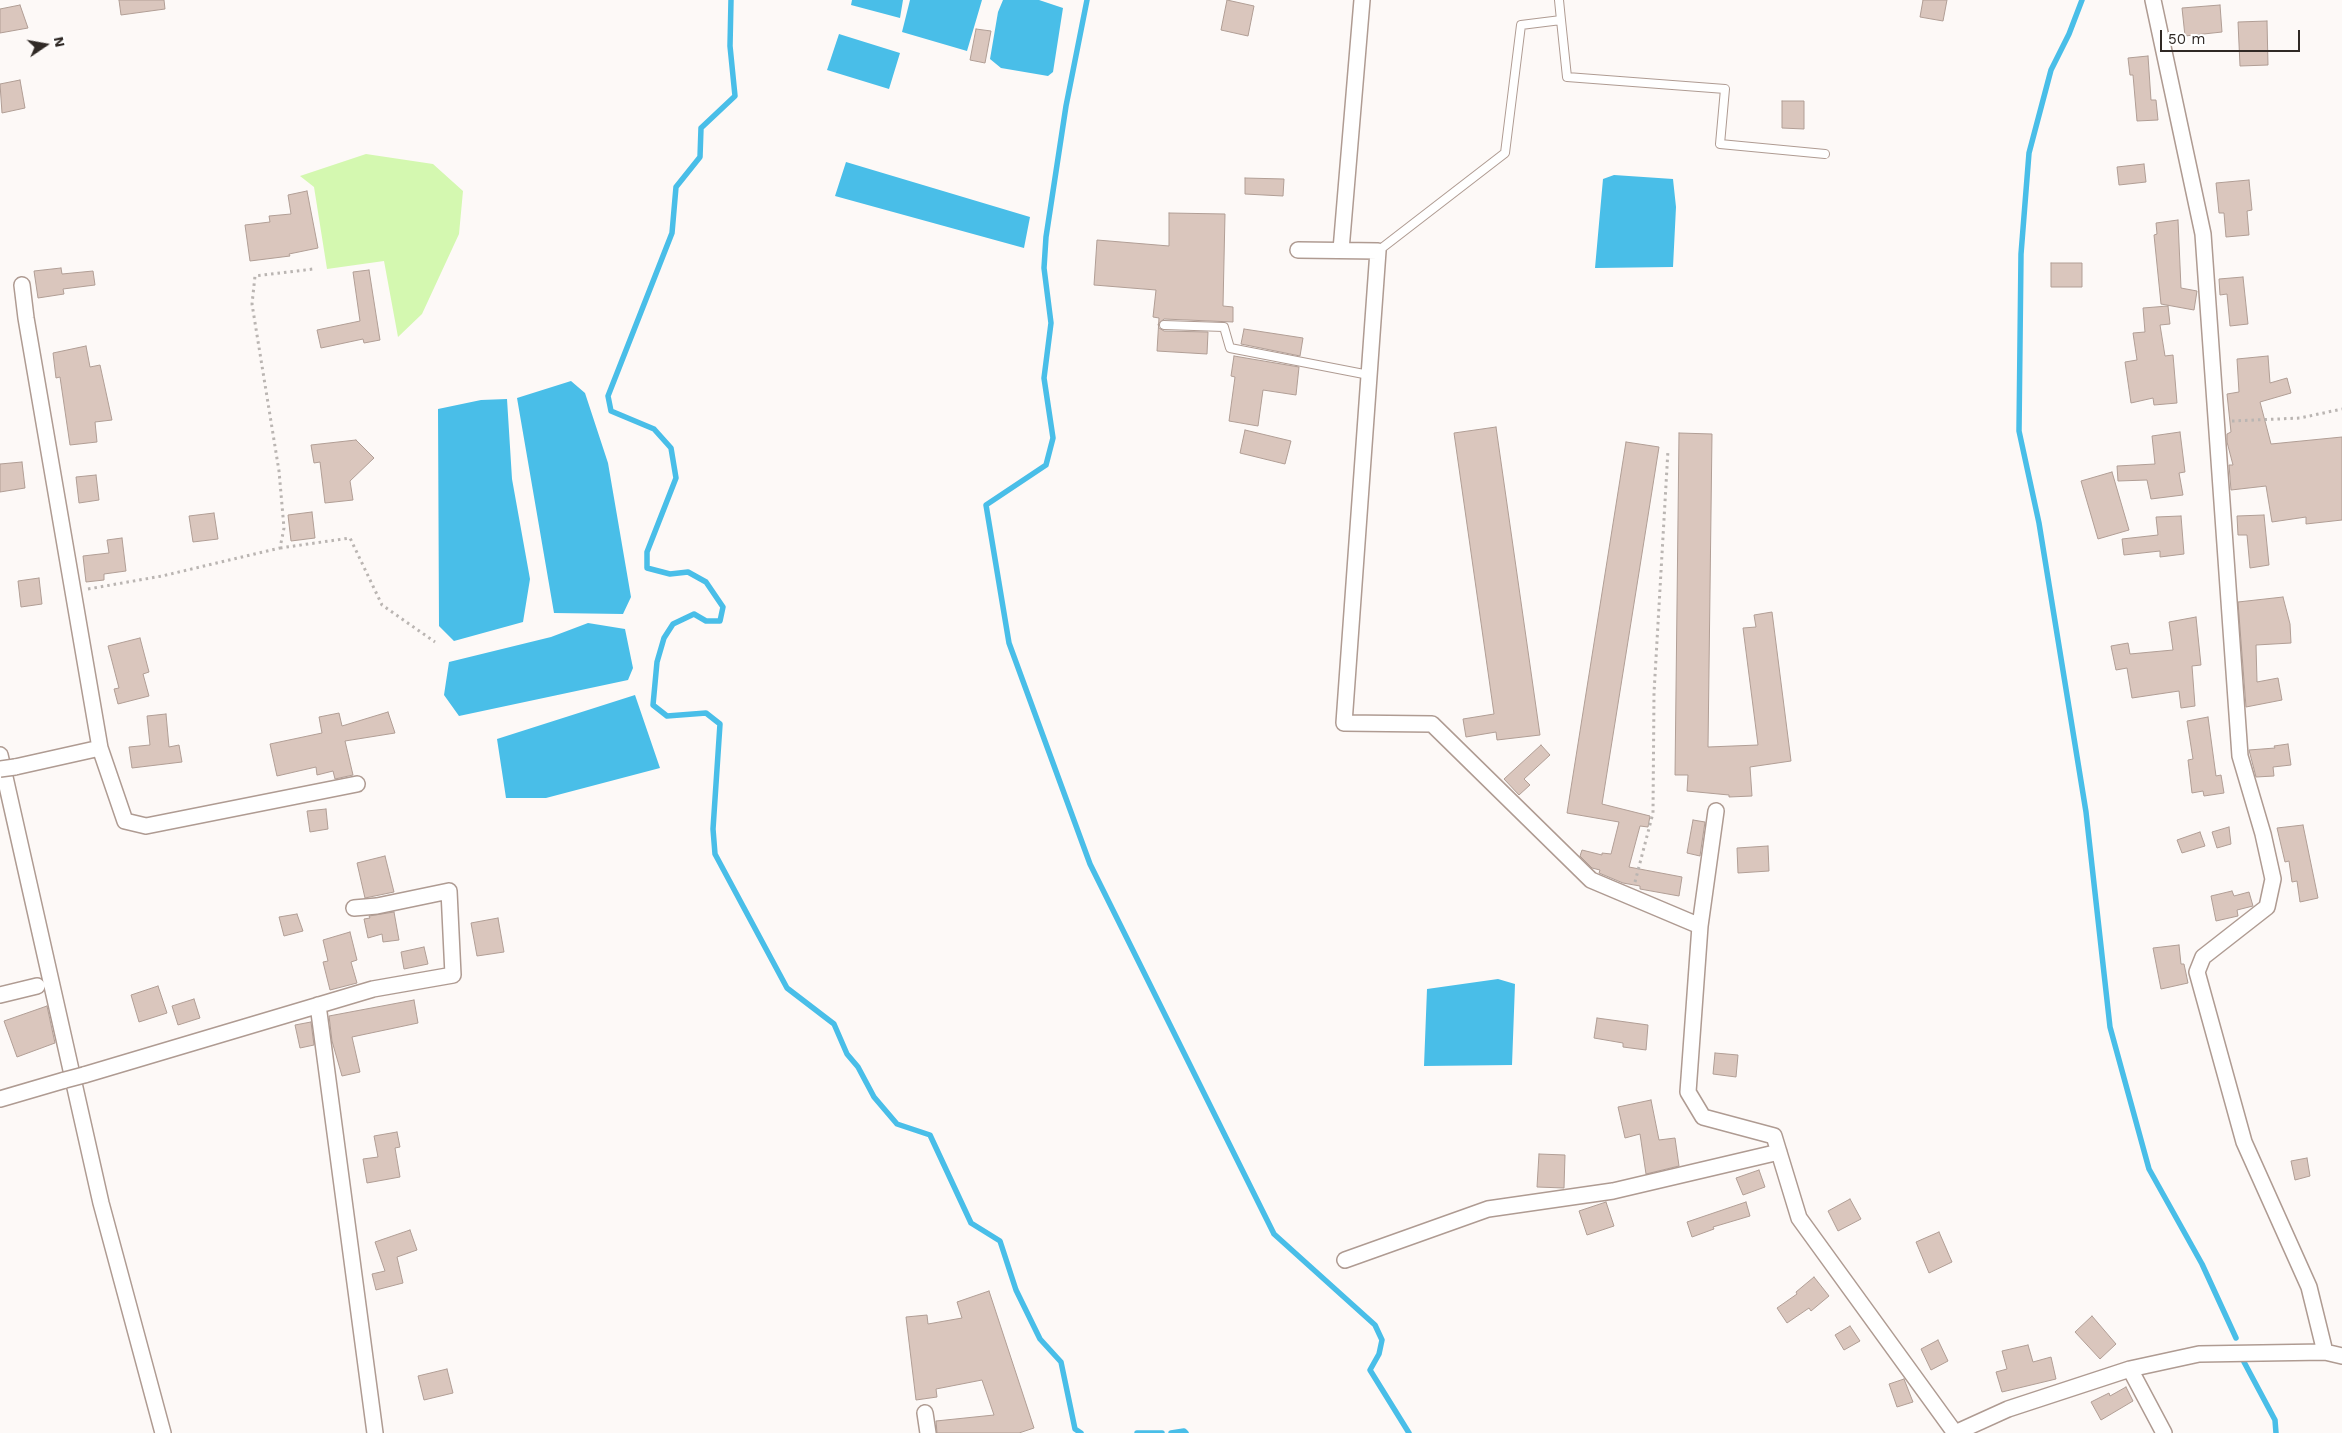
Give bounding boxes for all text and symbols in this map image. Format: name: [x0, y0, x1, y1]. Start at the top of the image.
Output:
north arrow: [20, 20, 70, 70]
scale bar: [2162, 20, 2302, 52]
text: 50 m: [2168, 30, 2205, 48]
text: N: [51, 35, 69, 49]

